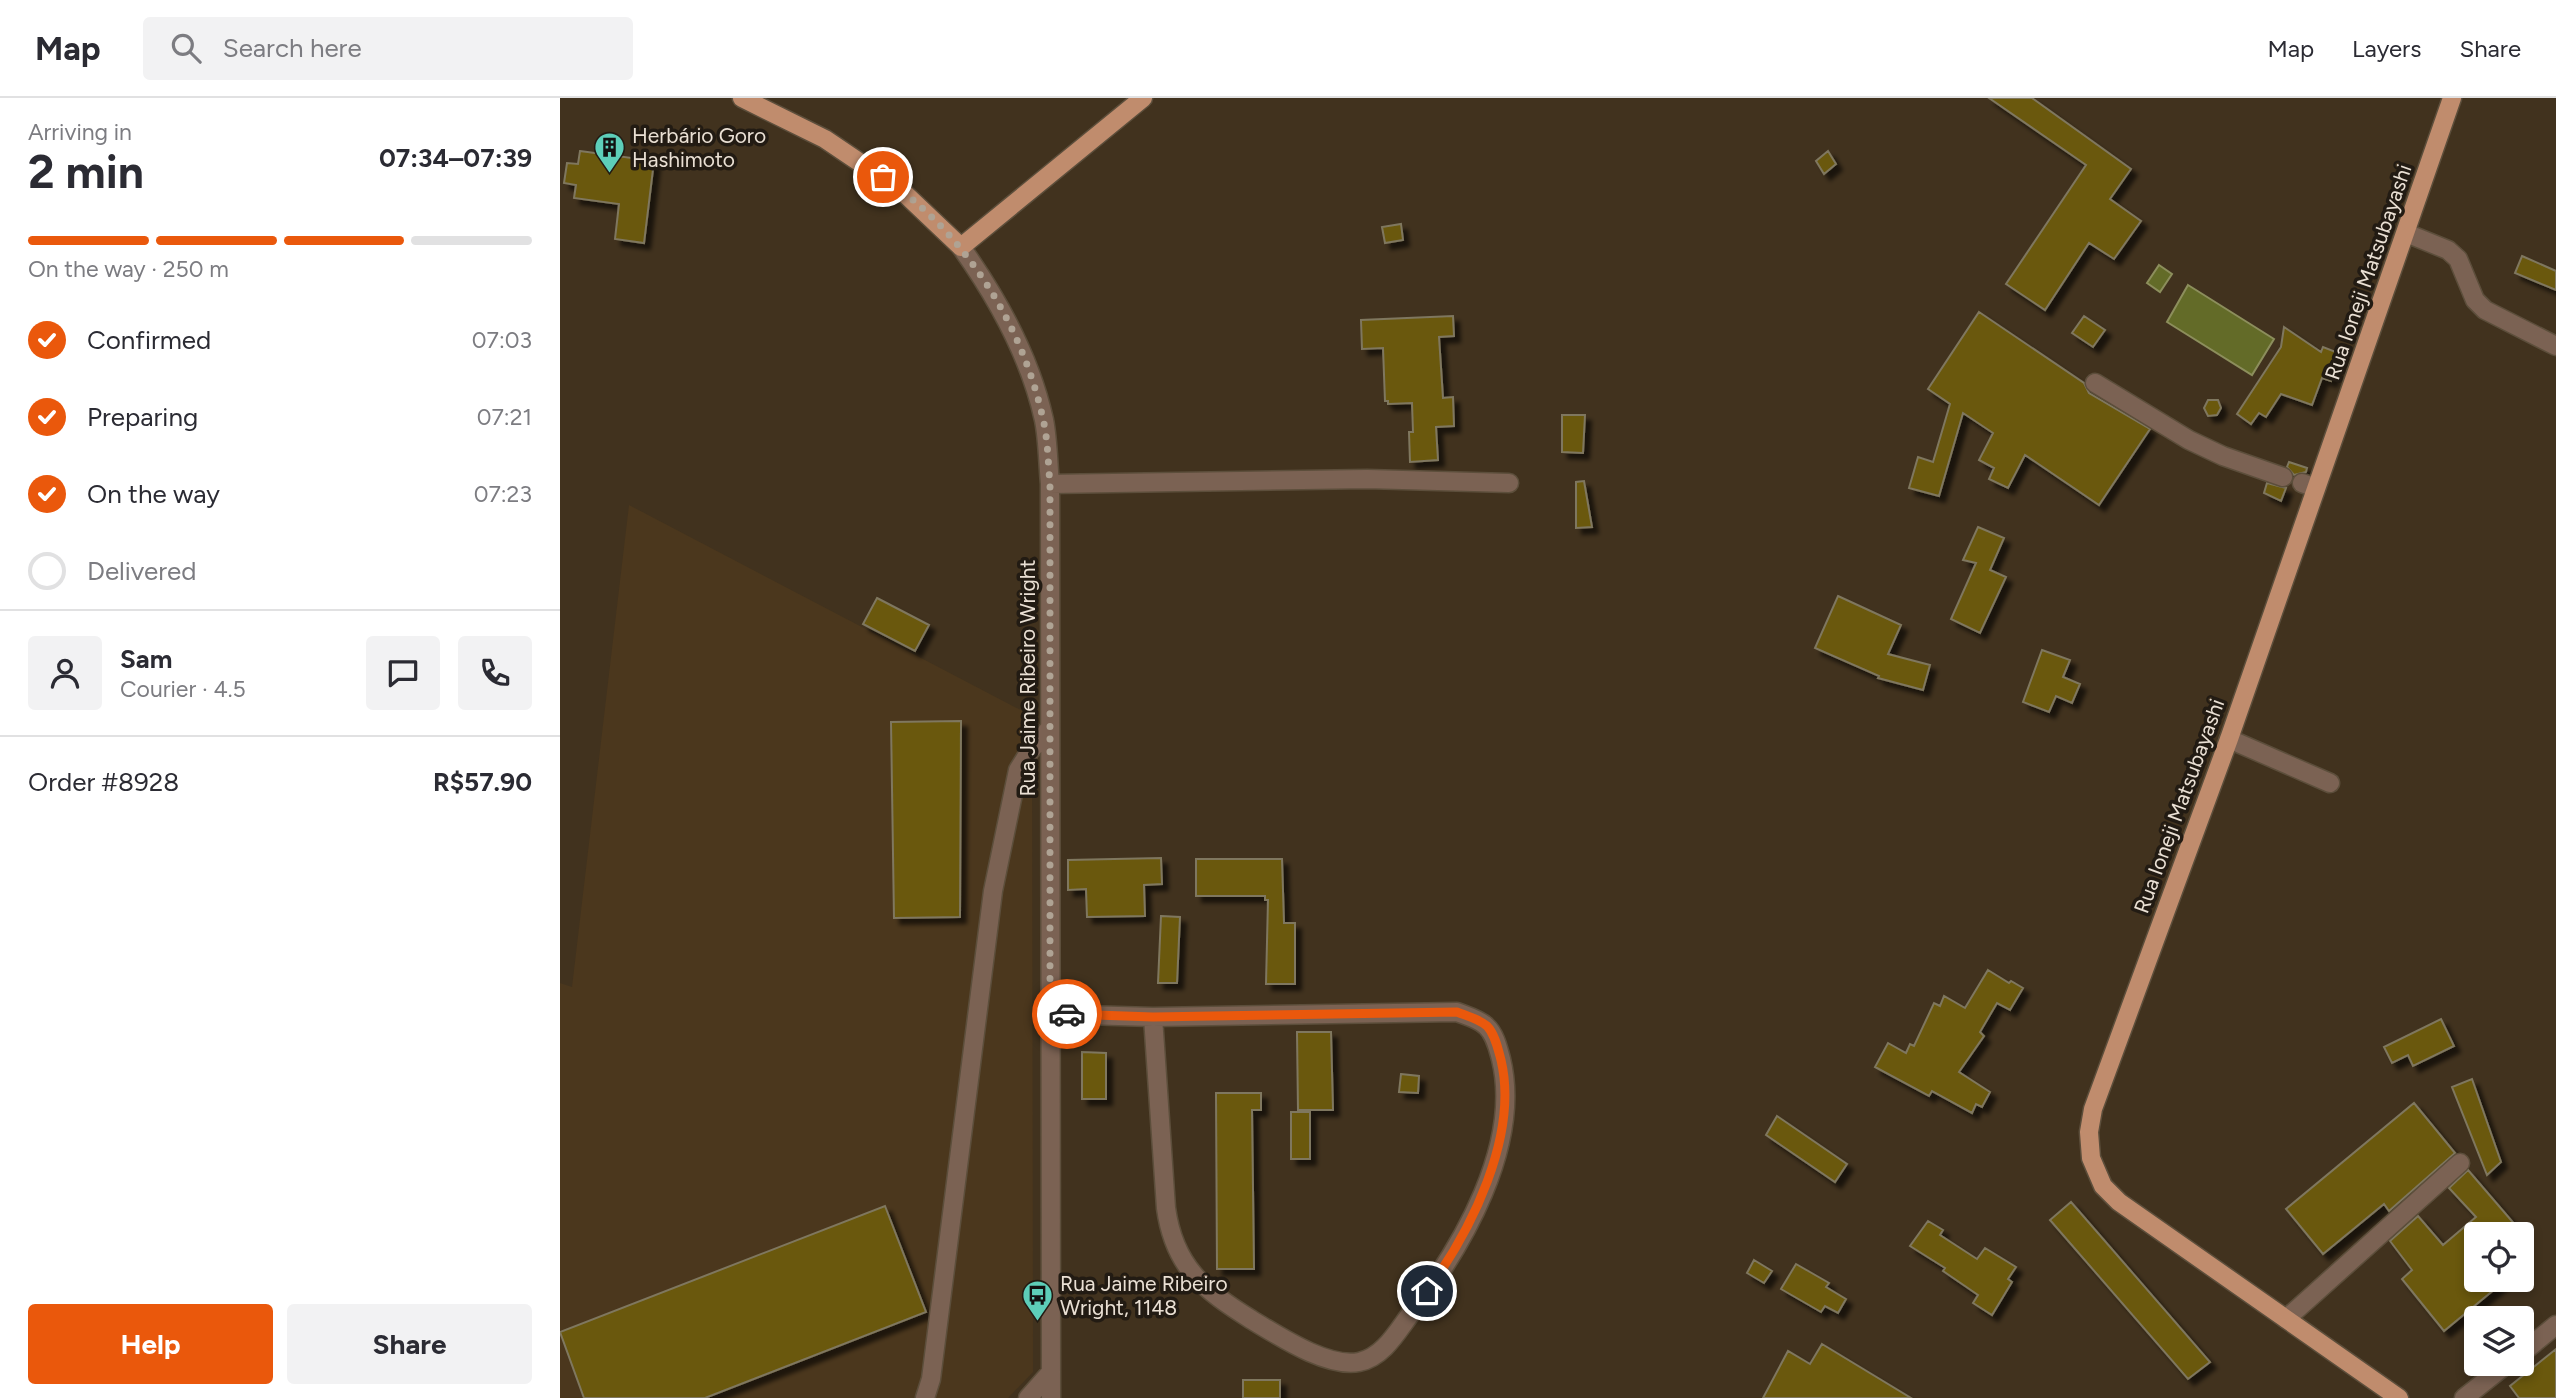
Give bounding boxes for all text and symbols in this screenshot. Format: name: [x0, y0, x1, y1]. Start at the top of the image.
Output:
search box: [143, 17, 633, 80]
text: Map: [35, 29, 101, 68]
icon: search: [167, 29, 205, 67]
text: Search here: [223, 32, 362, 64]
text: Map: [2267, 34, 2314, 63]
text: Layers: [2352, 34, 2421, 63]
text: Share: [2459, 34, 2521, 63]
text: Arriving in: [28, 118, 132, 146]
place label: Herbário Goro Hashimoto: [632, 123, 766, 172]
building icon: Herbário Goro Hashimoto: [592, 130, 626, 174]
text: 07:34–07:39: [379, 142, 532, 174]
text: 2 min: [28, 144, 144, 200]
pin: [853, 147, 913, 207]
icon: bag: [864, 158, 902, 196]
street label: Rua Ioneji Matsubayashi: [2319, 161, 2417, 383]
text: On the way · 250 m: [28, 255, 229, 283]
icon: check: [28, 321, 66, 359]
text: Confirmed: [87, 324, 211, 356]
text: 07:03: [472, 326, 532, 354]
icon: check: [28, 398, 66, 436]
text: Preparing: [87, 401, 198, 433]
text: 07:21: [477, 403, 532, 431]
icon: check: [28, 475, 66, 513]
text: On the way: [87, 478, 220, 510]
text: 07:23: [474, 480, 532, 508]
text: Delivered: [87, 555, 196, 587]
street label: Rua Jaime Ribeiro Wright: [1015, 560, 1040, 796]
button: person: [28, 636, 102, 710]
button: chat: [366, 636, 440, 710]
button: phone: [458, 636, 532, 710]
text: Sam: [120, 643, 172, 675]
text: Courier · 4.5: [120, 675, 246, 703]
street label: Rua Ioneji Matsubayashi: [2129, 695, 2229, 917]
text: Order #8928: [28, 766, 179, 798]
text: R$57.90: [433, 766, 532, 798]
courier: [1032, 979, 1102, 1049]
icon: car: [1048, 995, 1086, 1033]
map controls: [2464, 1222, 2534, 1376]
button: locate: [2464, 1222, 2534, 1292]
pin: [1397, 1261, 1457, 1321]
place label: Rua Jaime Ribeiro Wright, 1148: [1060, 1271, 1228, 1320]
icon: home: [1408, 1272, 1446, 1310]
bus stop icon: Rua Jaime Ribeiro Wright, 1148: [1020, 1278, 1054, 1322]
button: Help: [28, 1304, 273, 1384]
button: Share: [287, 1304, 532, 1384]
button: layers: [2464, 1306, 2534, 1376]

